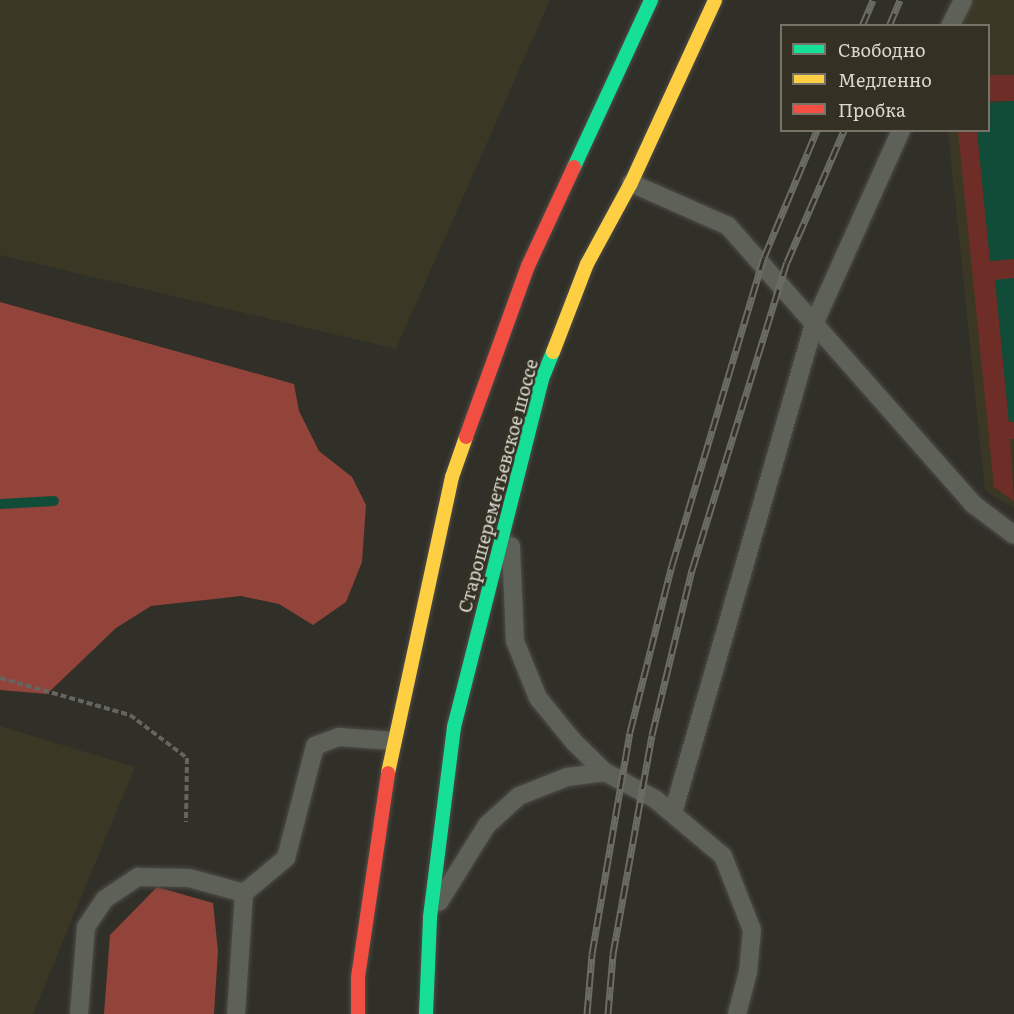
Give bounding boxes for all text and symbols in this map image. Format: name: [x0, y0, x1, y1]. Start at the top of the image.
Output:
legend: [780, 24, 990, 132]
text: Свободно: [838, 36, 926, 63]
text: Медленно: [838, 66, 932, 93]
text: Пробка: [838, 96, 906, 123]
street label: Старошереметьевское шоссе: [454, 357, 542, 615]

